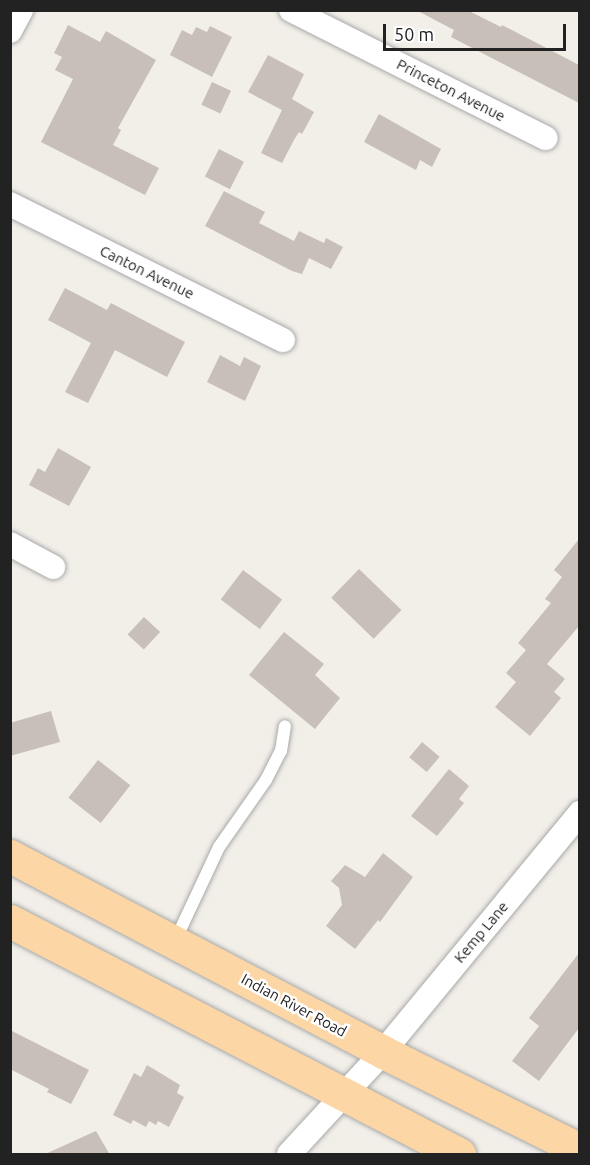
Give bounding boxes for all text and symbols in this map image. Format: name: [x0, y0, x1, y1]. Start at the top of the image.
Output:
scale bar: [386, 12, 569, 50]
text: 50 m: [394, 24, 434, 44]
street label: Princeton Avenue: [394, 55, 508, 125]
street label: Canton Avenue: [97, 241, 197, 303]
street label: Kemp Lane: [450, 898, 512, 966]
street label: Indian River Road: [238, 970, 350, 1040]

